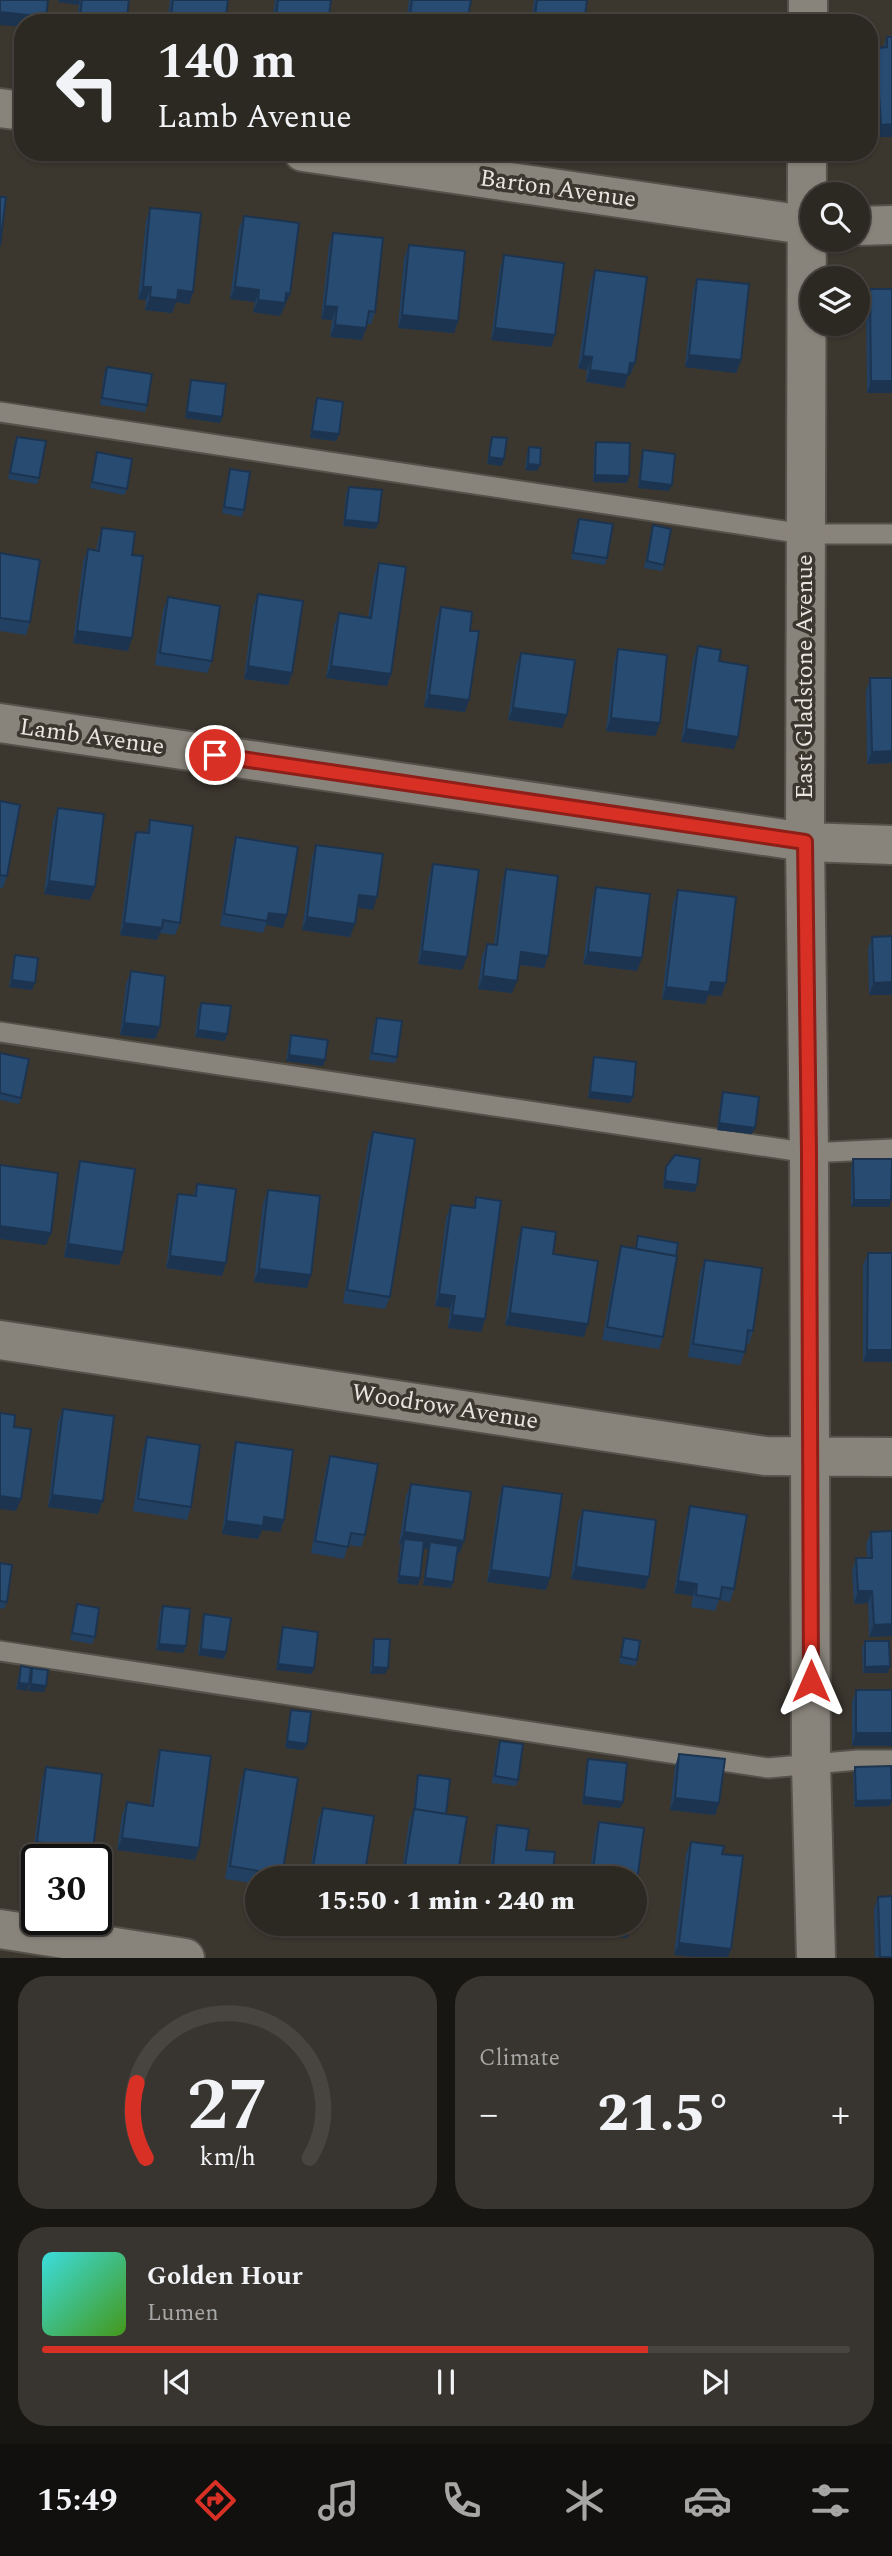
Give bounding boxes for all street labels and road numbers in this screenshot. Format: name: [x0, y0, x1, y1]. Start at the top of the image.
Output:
street label: Barton Avenue: [477, 160, 639, 218]
street label: East Gladstone Avenue: [787, 554, 823, 800]
street label: Lamb Avenue: [17, 709, 167, 765]
street label: Woodrow Avenue: [349, 1374, 541, 1440]

